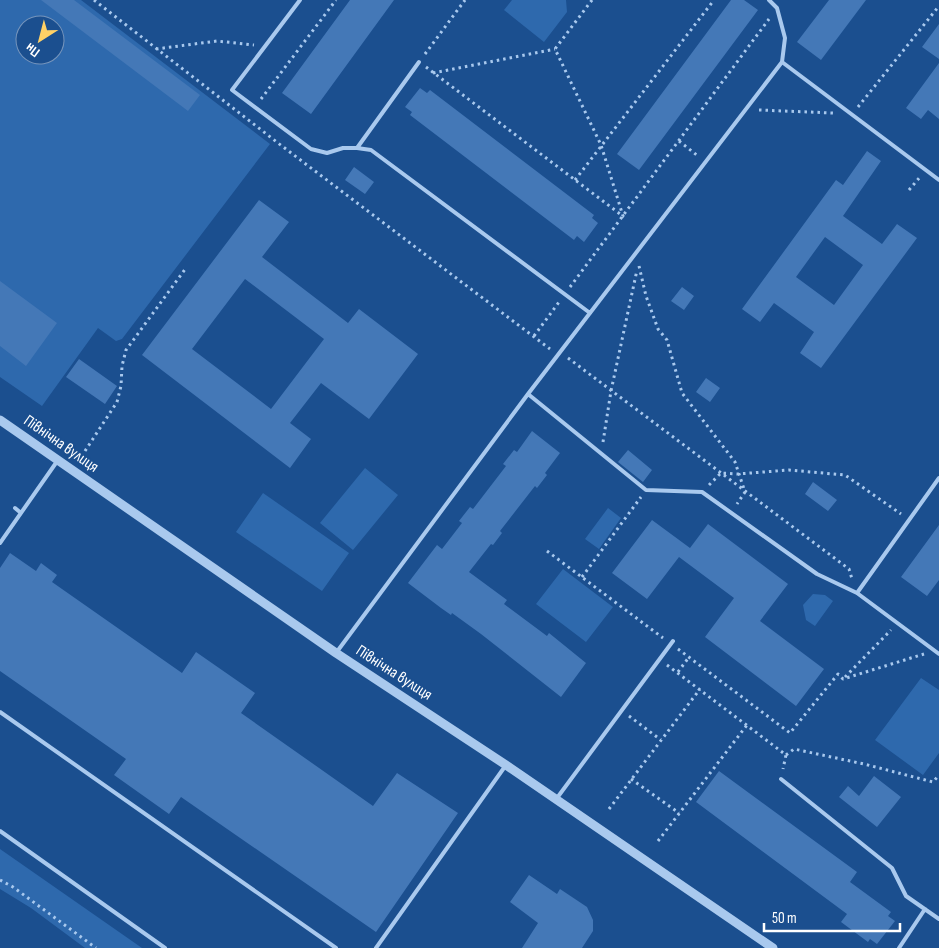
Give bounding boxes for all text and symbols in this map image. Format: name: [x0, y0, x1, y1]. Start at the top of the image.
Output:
north arrow: [15, 15, 65, 65]
text: Пн: [22, 39, 43, 61]
street label: Північна вулиця: [20, 411, 102, 477]
street label: Північна вулиця: [352, 641, 436, 705]
scale bar: [764, 900, 900, 932]
text: 50 m: [772, 909, 797, 928]

